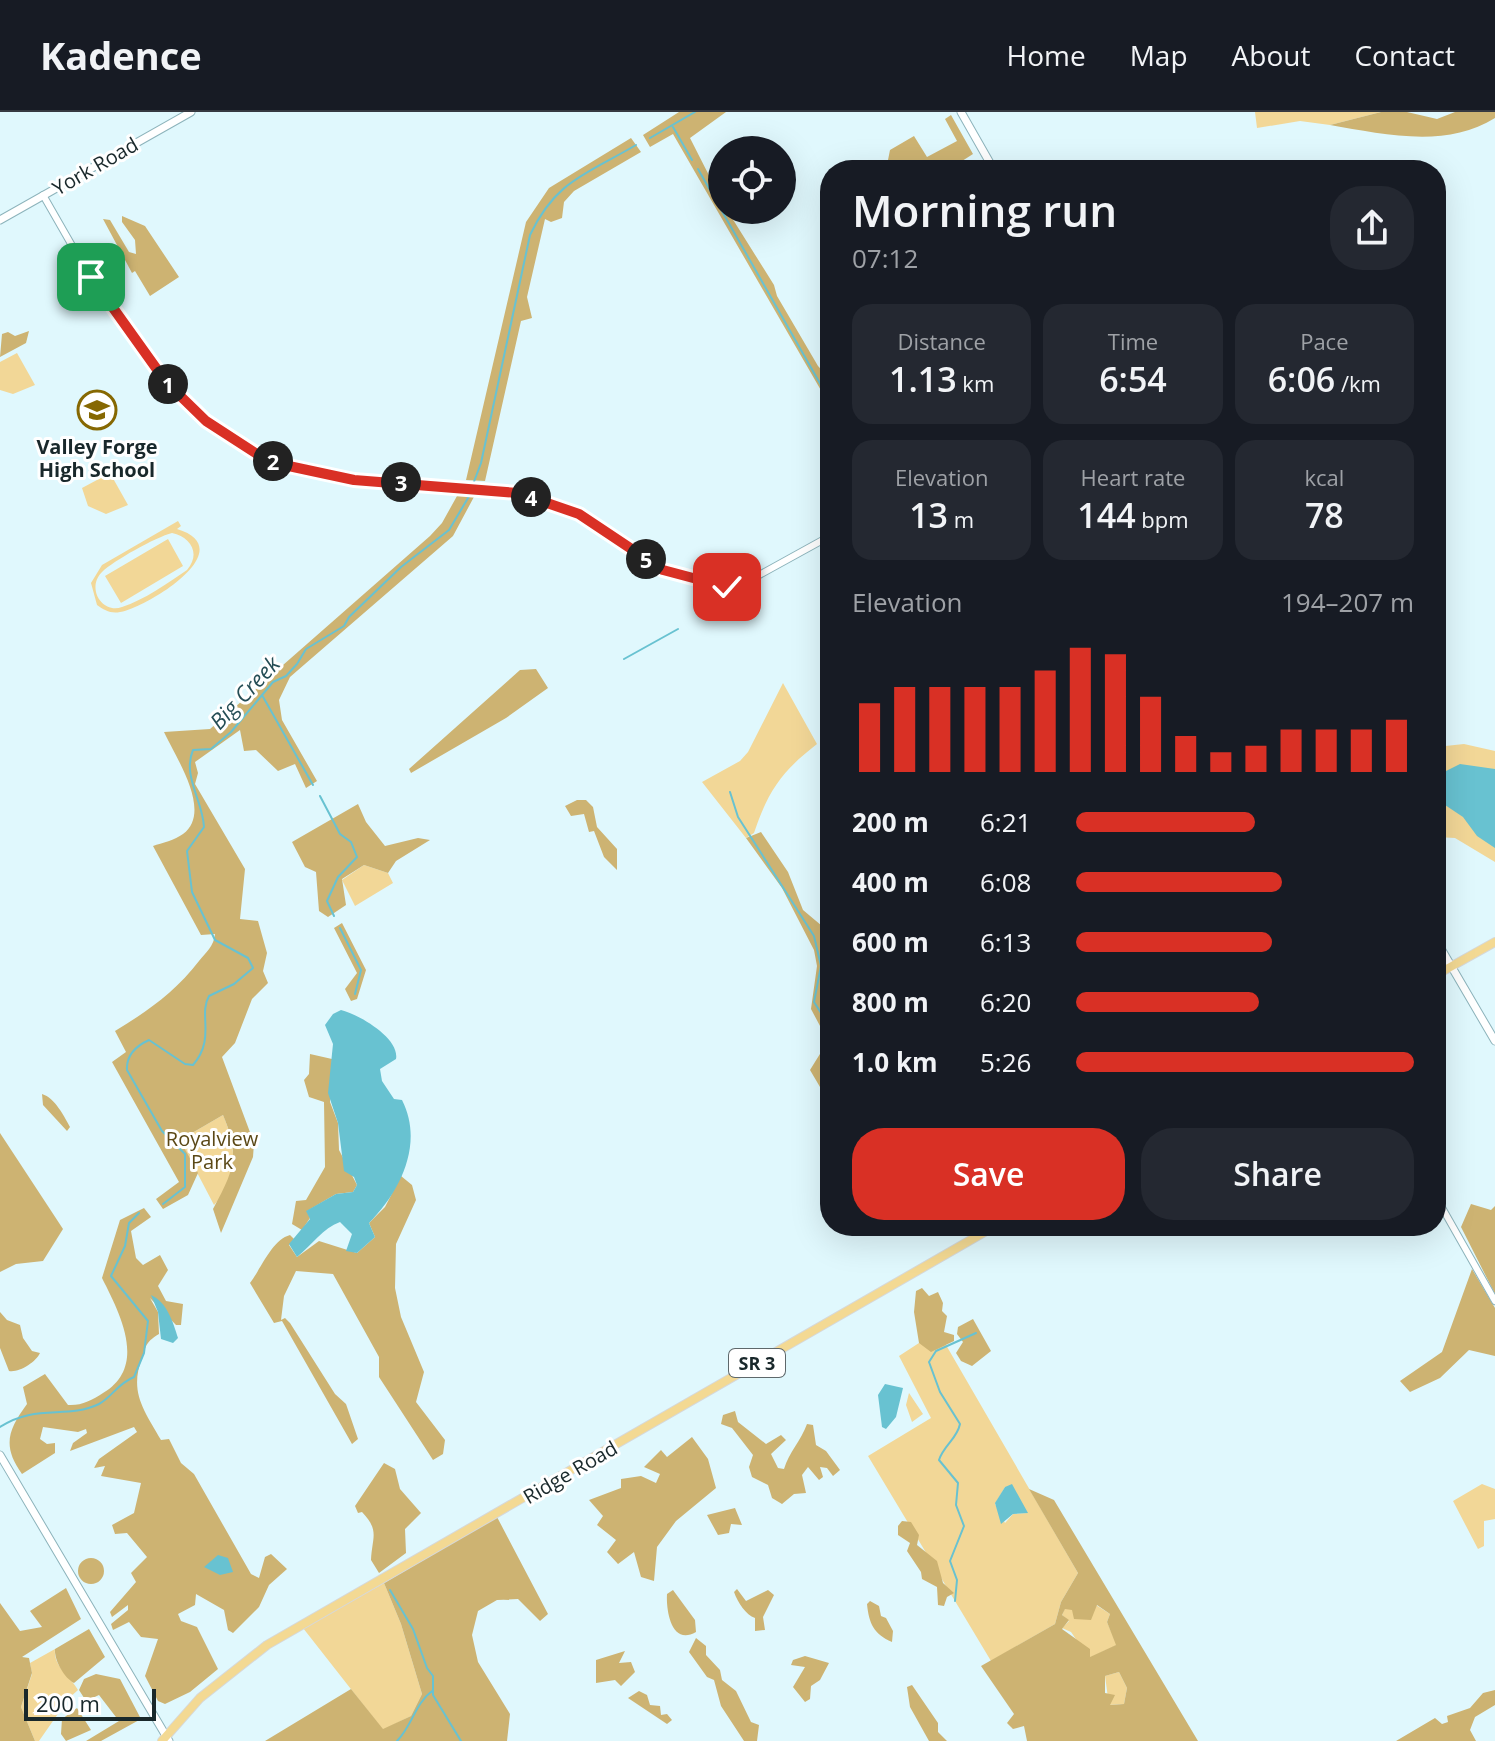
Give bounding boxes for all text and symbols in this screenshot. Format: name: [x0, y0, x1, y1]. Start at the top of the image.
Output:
text: Kadence: [40, 29, 202, 81]
text: Home: [1007, 36, 1086, 74]
text: Map: [1130, 36, 1188, 74]
text: About: [1232, 36, 1310, 74]
text: Contact: [1354, 36, 1455, 74]
street label: York Road: [47, 131, 143, 201]
map controls: [708, 136, 796, 224]
button: locate: [708, 136, 796, 224]
text: Morning run: [852, 180, 1117, 240]
button: share: [1330, 186, 1414, 270]
text: 07:12: [852, 240, 918, 276]
pin: [57, 243, 125, 311]
icon: arrive: [69, 255, 113, 299]
text: Distance: [897, 326, 986, 356]
text: Time: [1108, 326, 1158, 356]
text: Pace: [1300, 326, 1349, 356]
text: 1.13: [889, 356, 957, 402]
text: 6:54: [1099, 356, 1167, 402]
text: 6:06: [1268, 356, 1335, 402]
pin: 1: [148, 364, 188, 404]
text: km: [957, 368, 994, 398]
text: /km: [1335, 368, 1381, 398]
text: 1: [162, 369, 174, 399]
school or university icon: Valley Forge High School: [76, 389, 118, 431]
place label: Valley Forge High School: [36, 433, 158, 483]
pin: 2: [253, 441, 293, 481]
text: 2: [267, 446, 279, 476]
pin: 3: [381, 462, 421, 502]
text: Elevation: [895, 462, 988, 492]
text: Heart rate: [1081, 462, 1185, 492]
text: kcal: [1304, 462, 1344, 492]
text: 3: [395, 467, 407, 497]
pin: 4: [511, 477, 551, 517]
text: 4: [525, 482, 537, 512]
text: 13: [909, 492, 948, 538]
text: 144: [1077, 492, 1136, 538]
text: 78: [1305, 492, 1344, 538]
text: m: [948, 504, 974, 534]
text: bpm: [1136, 504, 1189, 534]
pin: 5: [626, 539, 666, 579]
text: 5: [640, 544, 652, 574]
pin: [693, 553, 761, 621]
icon: check: [705, 565, 749, 609]
text: Elevation: [852, 584, 962, 620]
text: 194–207 m: [1281, 584, 1414, 620]
water label: Big Creek: [202, 648, 287, 735]
text: 200 m: [852, 804, 929, 840]
text: 6:21: [980, 804, 1031, 840]
text: 400 m: [852, 864, 929, 900]
text: 6:08: [980, 864, 1031, 900]
text: 600 m: [852, 924, 929, 960]
text: 6:13: [980, 924, 1031, 960]
text: 800 m: [852, 984, 929, 1020]
text: 6:20: [980, 984, 1031, 1020]
text: 1.0 km: [852, 1044, 938, 1080]
text: 5:26: [980, 1044, 1031, 1080]
park label: Royalview Park: [166, 1125, 259, 1175]
button: Save: [852, 1128, 1125, 1220]
button: Share: [1141, 1128, 1414, 1220]
road number: SR 3: [729, 1349, 785, 1377]
street label: Ridge Road: [518, 1434, 622, 1510]
scale bar: [24, 1685, 156, 1721]
text: 200 m: [36, 1688, 100, 1718]

